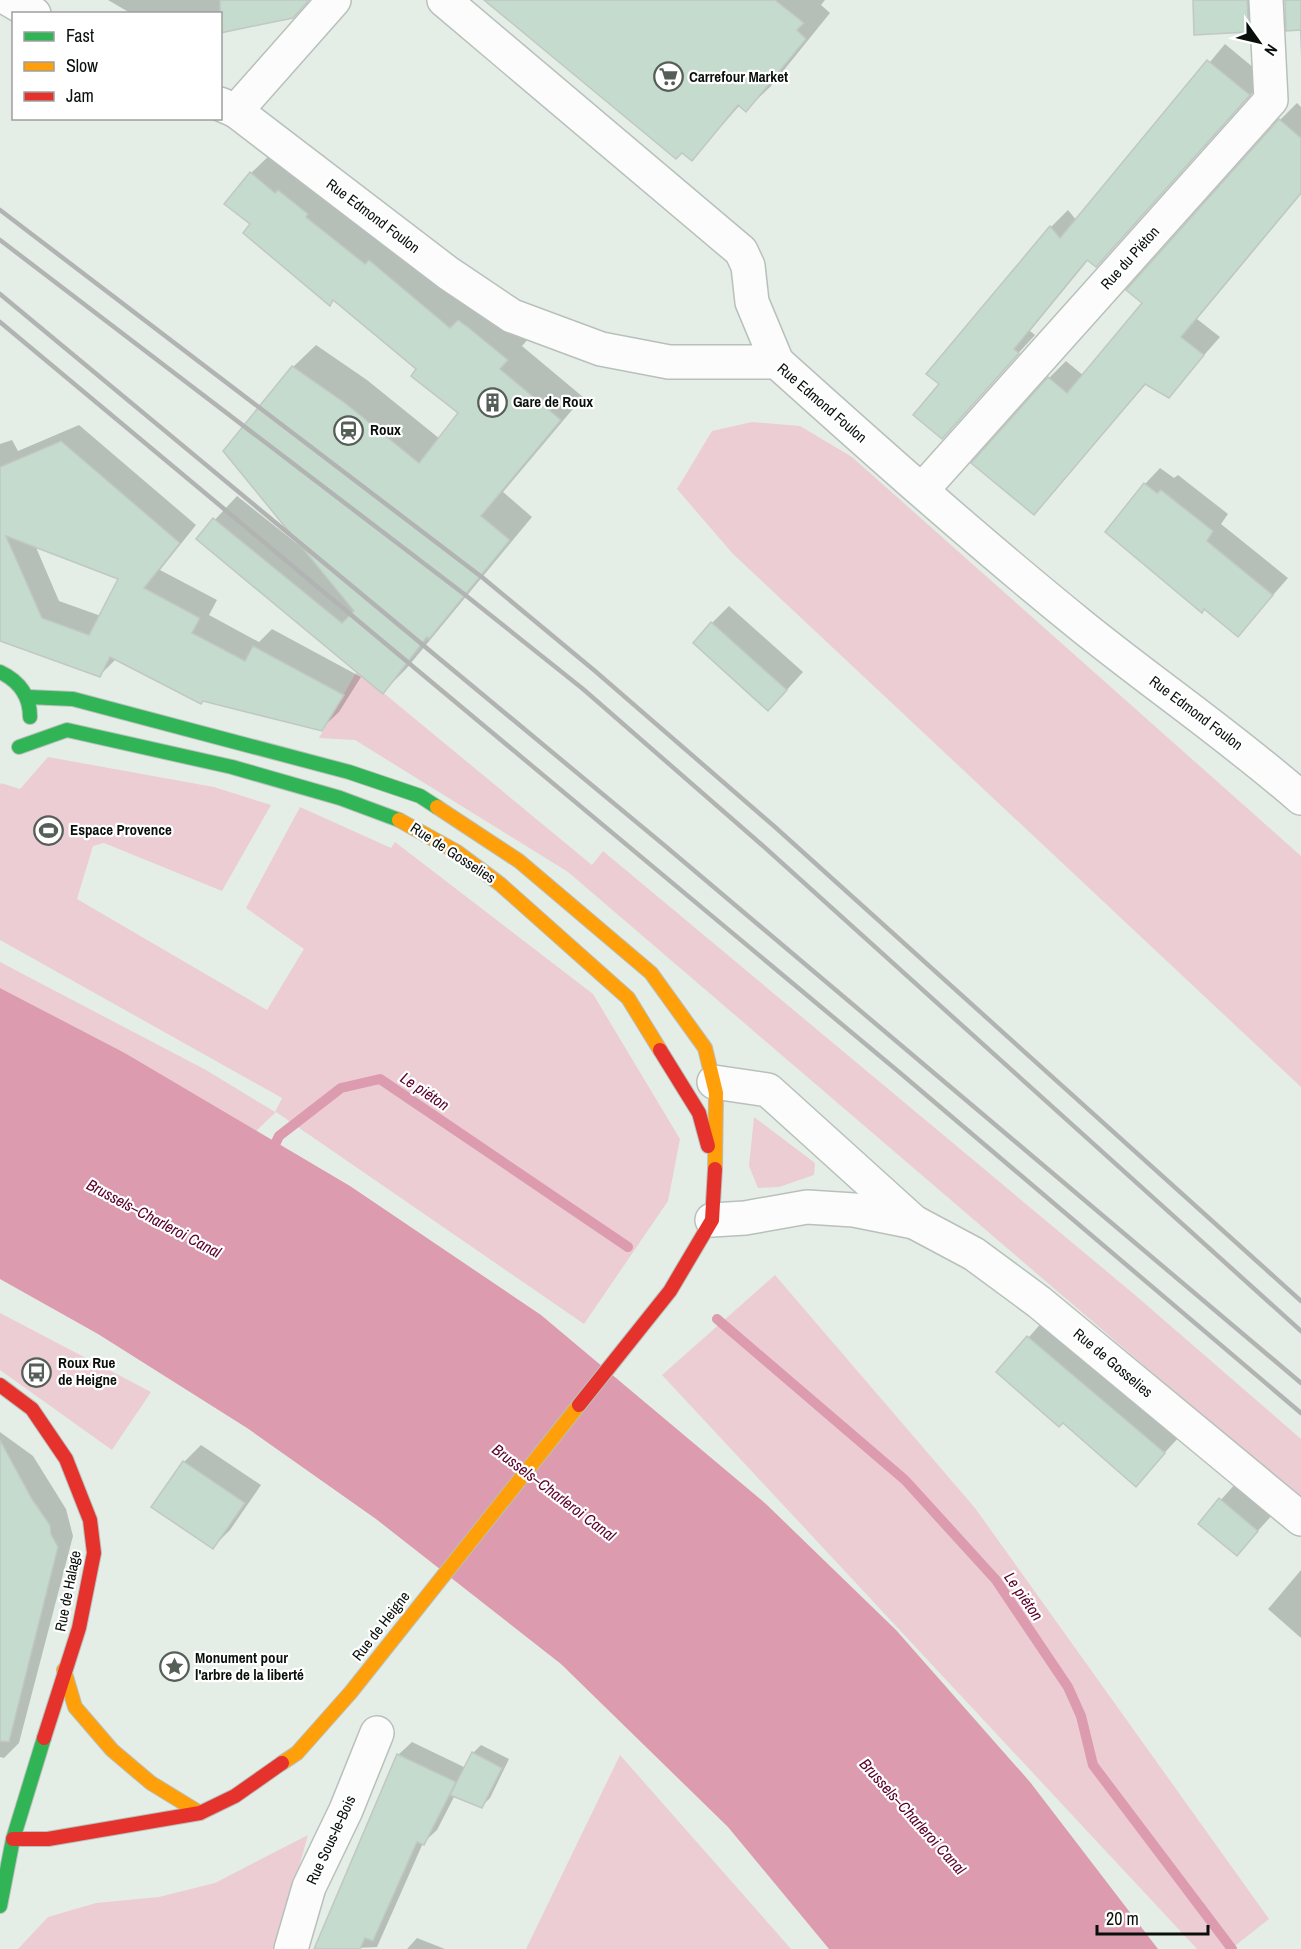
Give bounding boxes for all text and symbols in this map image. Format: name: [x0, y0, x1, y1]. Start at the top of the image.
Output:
legend: [12, 12, 222, 120]
north arrow: [1229, 12, 1289, 72]
text: Fast: [66, 23, 94, 48]
text: N: [1260, 40, 1283, 60]
text: Slow: [66, 53, 98, 78]
supermarket icon: Carrefour Market: [652, 61, 684, 93]
place label: Carrefour Market: [689, 66, 788, 87]
text: Jam: [66, 83, 94, 108]
street label: Rue Edmond Foulon: [322, 173, 424, 258]
street label: Rue du Piéton: [1096, 221, 1164, 294]
street label: Rue Edmond Foulon: [773, 358, 872, 447]
building icon: Gare de Roux: [476, 386, 508, 418]
place label: Gare de Roux: [513, 391, 593, 412]
station icon: Roux: [333, 414, 365, 446]
place label: Roux: [370, 419, 401, 440]
street label: Rue Edmond Foulon: [1145, 670, 1247, 755]
sports icon: Espace Provence: [33, 814, 65, 846]
street label: Rue de Gosselies: [407, 817, 500, 888]
place label: Espace Provence: [70, 819, 172, 840]
water label: Le piéton: [396, 1067, 454, 1115]
water label: Brussels–Charleroi Canal: [83, 1173, 226, 1263]
street label: Rue de Gosselies: [1069, 1323, 1158, 1402]
place label: Roux Rue de Heigne: [58, 1352, 117, 1390]
bus stop icon: Roux Rue de Heigne: [21, 1356, 53, 1388]
water label: Brussels–Charleroi Canal: [488, 1438, 621, 1546]
street label: Rue de Halage: [49, 1548, 86, 1633]
water label: Le piéton: [999, 1567, 1049, 1625]
street label: Rue de Heigne: [347, 1587, 414, 1665]
place label: Monument pour l'arbre de la liberté: [195, 1647, 304, 1685]
place icon: Monument pour l'arbre de la liberté: [158, 1651, 190, 1683]
water label: Brussels–Charleroi Canal: [855, 1753, 972, 1880]
street label: Rue Sous-le-Bois: [301, 1792, 360, 1888]
scale bar: [1097, 1898, 1208, 1936]
text: 20 m: [1106, 1906, 1139, 1931]

